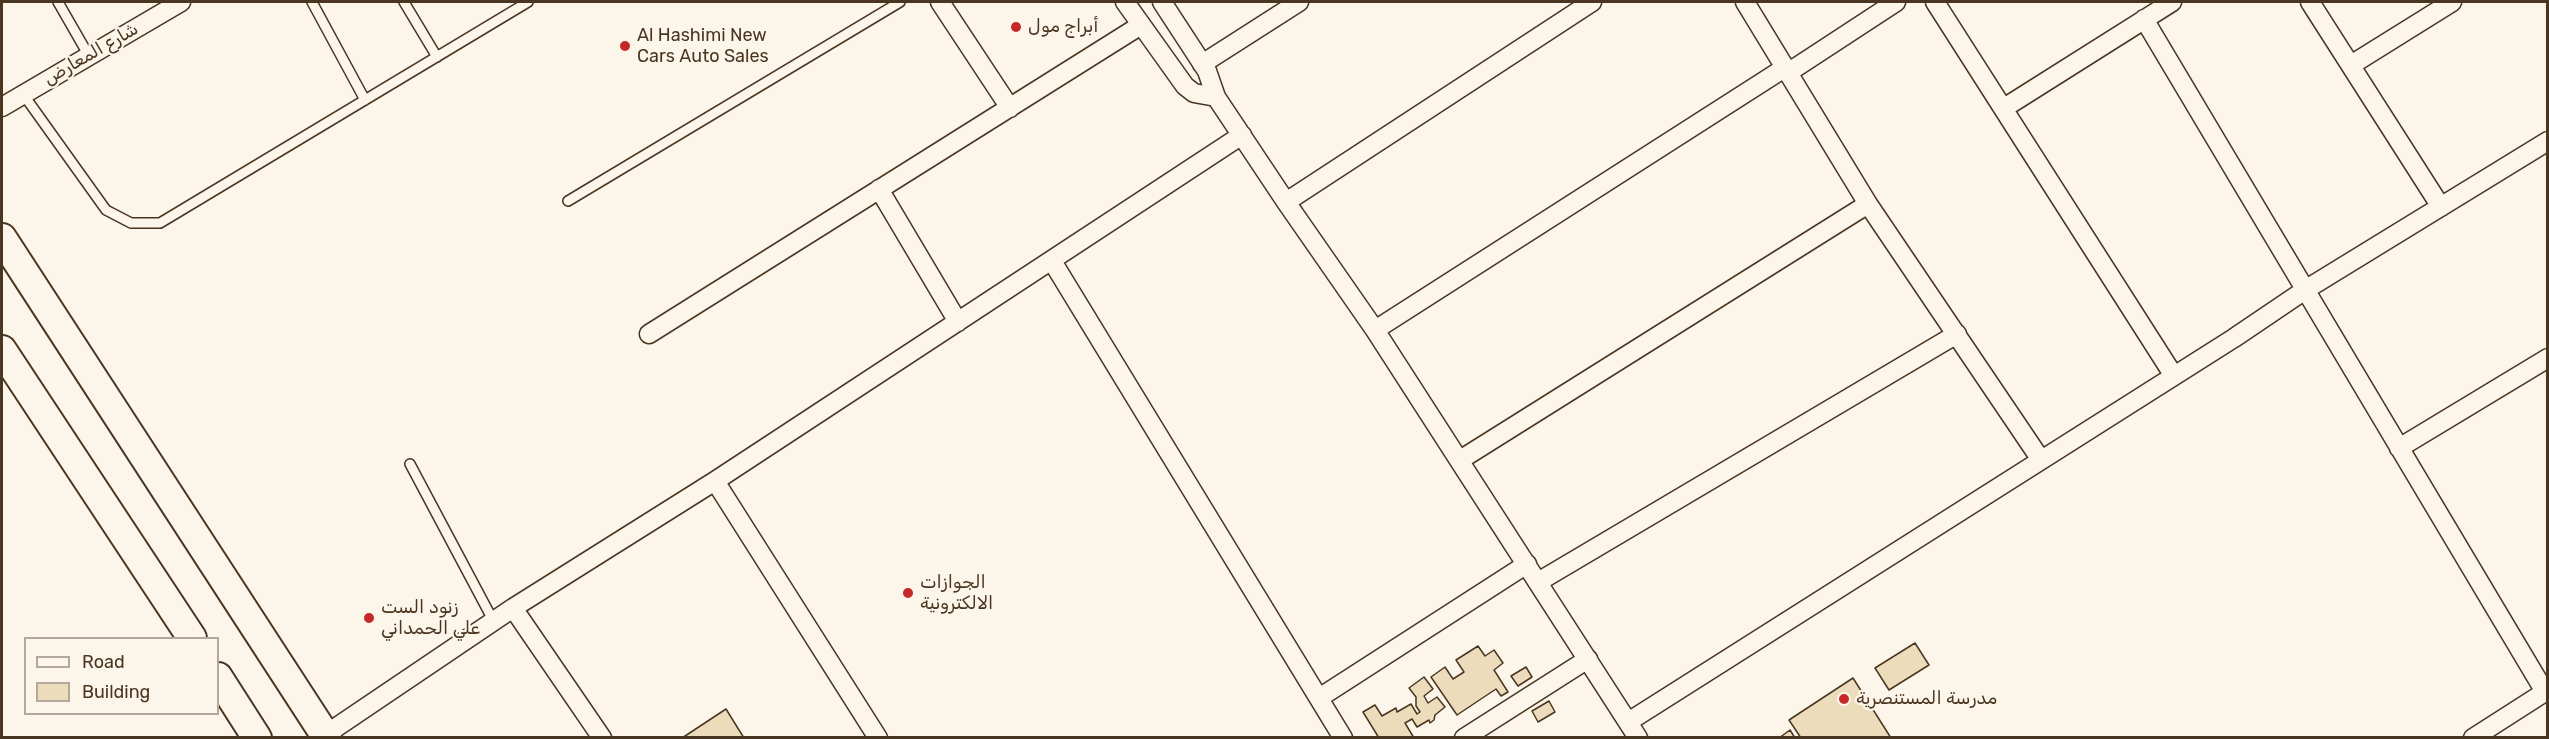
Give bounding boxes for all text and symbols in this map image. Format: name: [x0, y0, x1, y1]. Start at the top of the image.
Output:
place label: أبراج مول: [1028, 16, 1098, 38]
street label: شارع المعارض: [40, 18, 142, 90]
marker: أبراج مول: [1009, 20, 1023, 34]
place label: Al Hashimi New Cars Auto Sales: [637, 25, 769, 68]
marker: Al Hashimi New Cars Auto Sales: [618, 39, 632, 53]
place label: الجوازات الالكترونية: [920, 572, 993, 614]
marker: الجوازات الالكترونية: [901, 586, 915, 600]
place label: زنود الست علي الحمداني: [381, 597, 480, 640]
marker: زنود الست علي الحمداني: [362, 611, 376, 625]
legend: [24, 637, 219, 715]
text: Road: [82, 651, 125, 673]
text: Building: [82, 681, 150, 703]
place label: مدرسة المستنصرية: [1856, 688, 1997, 710]
marker: مدرسة المستنصرية: [1837, 692, 1851, 706]

